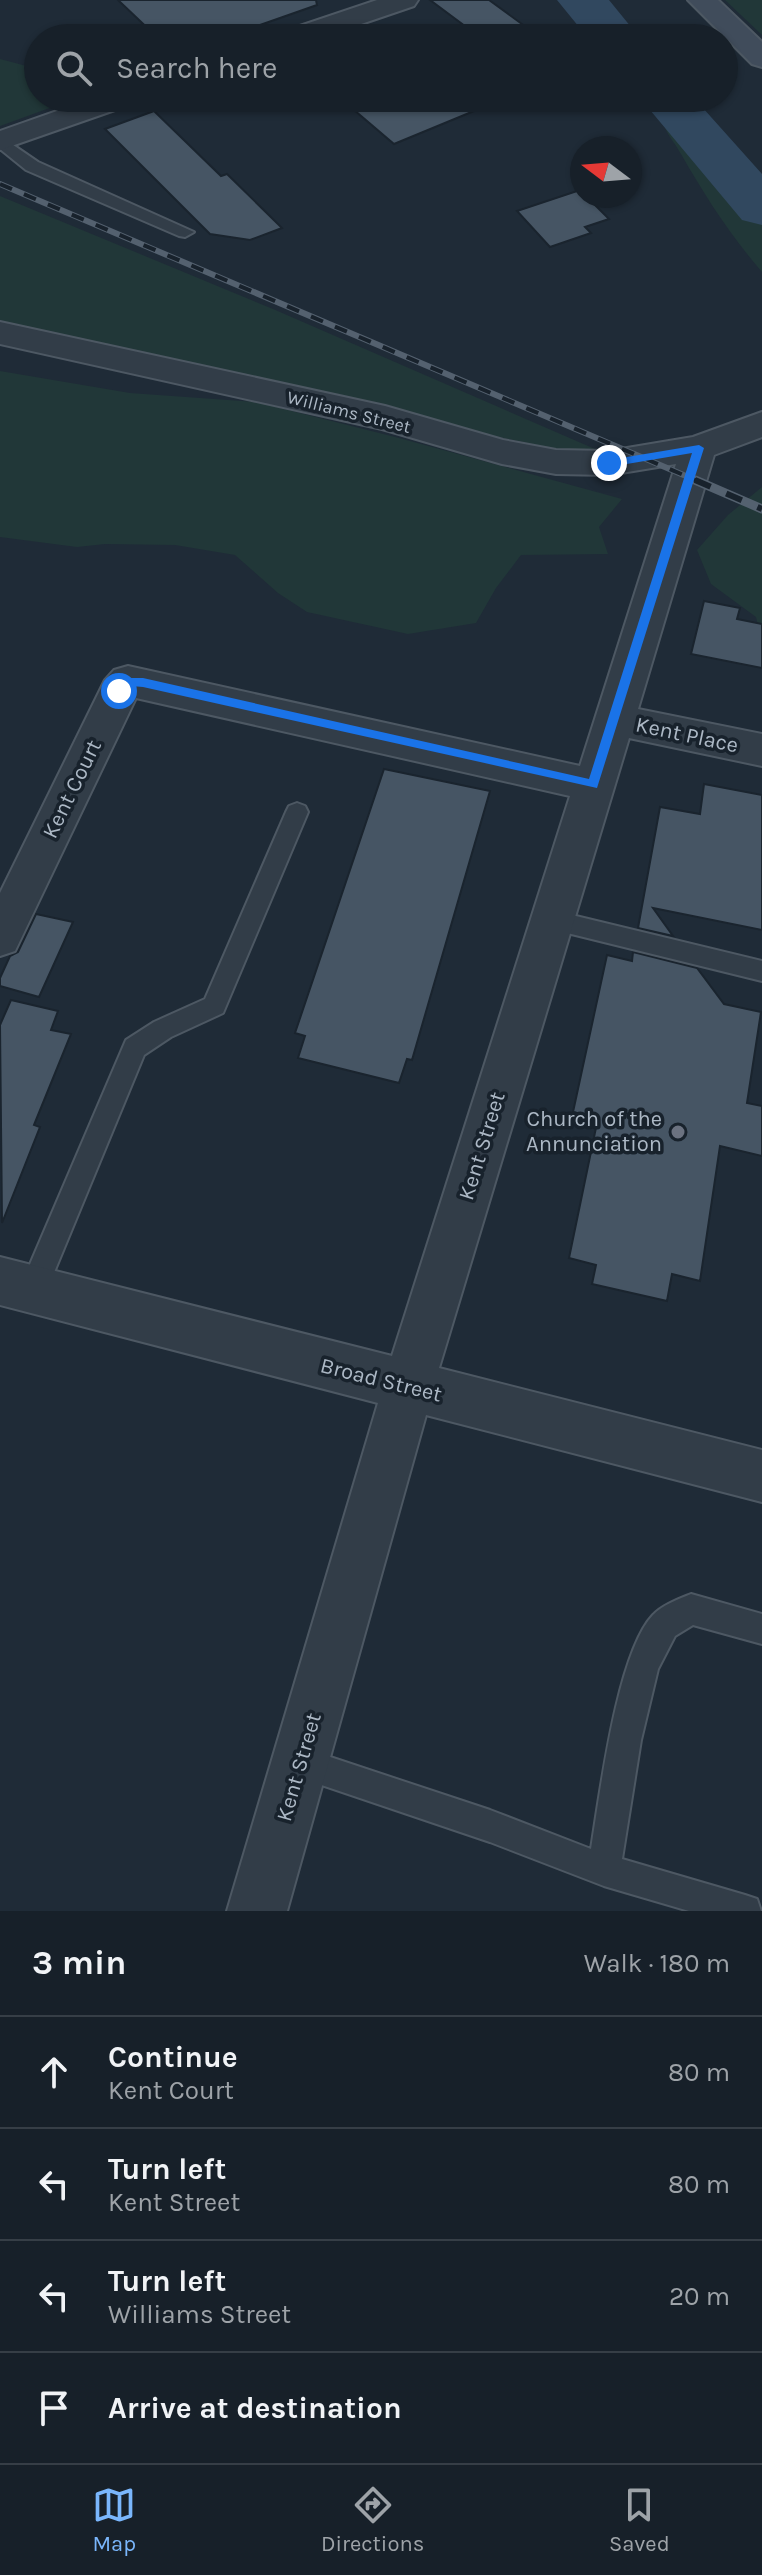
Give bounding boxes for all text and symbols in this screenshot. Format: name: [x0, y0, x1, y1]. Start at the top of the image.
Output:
search box: [24, 24, 738, 112]
icon: search: [52, 46, 96, 90]
text: Search here: [116, 50, 277, 86]
north arrow: [570, 136, 642, 208]
street label: Williams Street: [285, 386, 413, 438]
route end: [591, 445, 627, 481]
route start: [101, 673, 137, 709]
street label: Kent Place: [633, 711, 741, 759]
street label: Kent Court: [37, 735, 107, 843]
street label: Kent Street: [453, 1089, 511, 1203]
place label: Church of the Annunciation: [526, 1106, 662, 1157]
marker: Church of the Annunciation: [669, 1123, 687, 1141]
street label: Broad Street: [317, 1352, 445, 1408]
street label: Kent Street: [271, 1710, 327, 1824]
text: 3 min: [32, 1943, 126, 1983]
text: Walk · 180 m: [584, 1948, 730, 1979]
text: Continue: [108, 2039, 238, 2075]
icon: ahead: [32, 2050, 76, 2094]
text: 80 m: [668, 2057, 730, 2088]
text: Kent Court: [108, 2075, 234, 2106]
text: Turn left: [108, 2151, 226, 2187]
icon: left: [32, 2162, 76, 2206]
text: 80 m: [668, 2169, 730, 2200]
text: Kent Street: [108, 2187, 240, 2218]
text: Turn left: [108, 2263, 226, 2299]
icon: left: [32, 2274, 76, 2318]
text: 20 m: [669, 2281, 730, 2312]
text: Williams Street: [108, 2299, 291, 2330]
icon: arrive: [32, 2386, 76, 2430]
text: Arrive at destination: [108, 2390, 402, 2426]
tab: Map: [92, 2483, 136, 2557]
tab: Directions: [321, 2483, 424, 2557]
tab: Saved: [609, 2483, 670, 2557]

